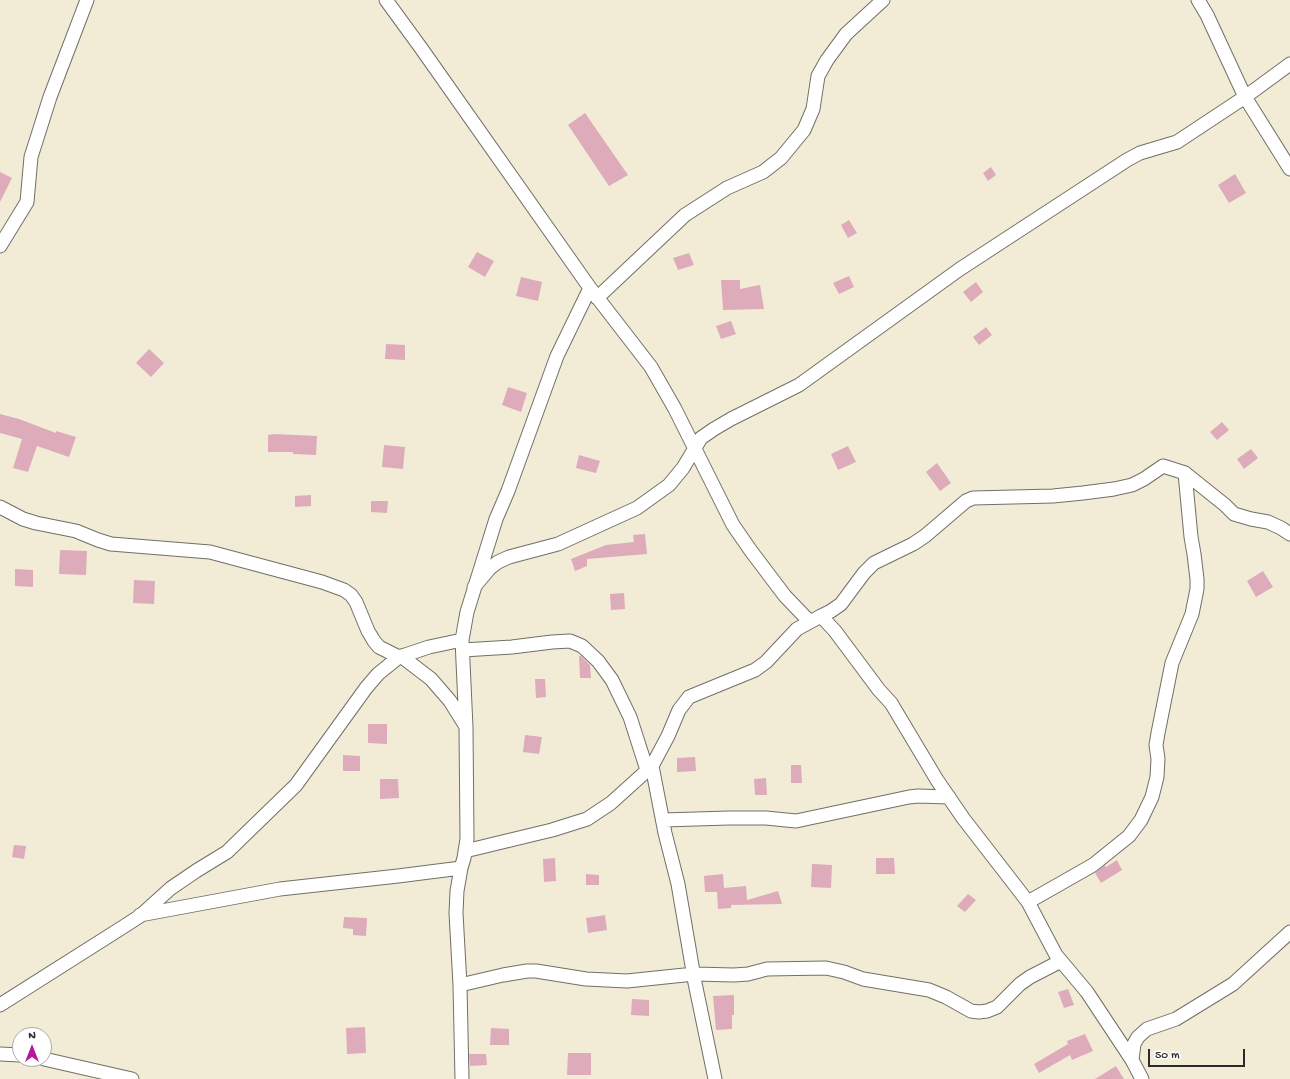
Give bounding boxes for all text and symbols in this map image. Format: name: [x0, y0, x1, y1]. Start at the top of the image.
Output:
north arrow: [12, 1027, 52, 1067]
text: N: [28, 1030, 36, 1042]
scale bar: [1150, 1041, 1247, 1067]
text: 50 m: [1155, 1049, 1180, 1063]

